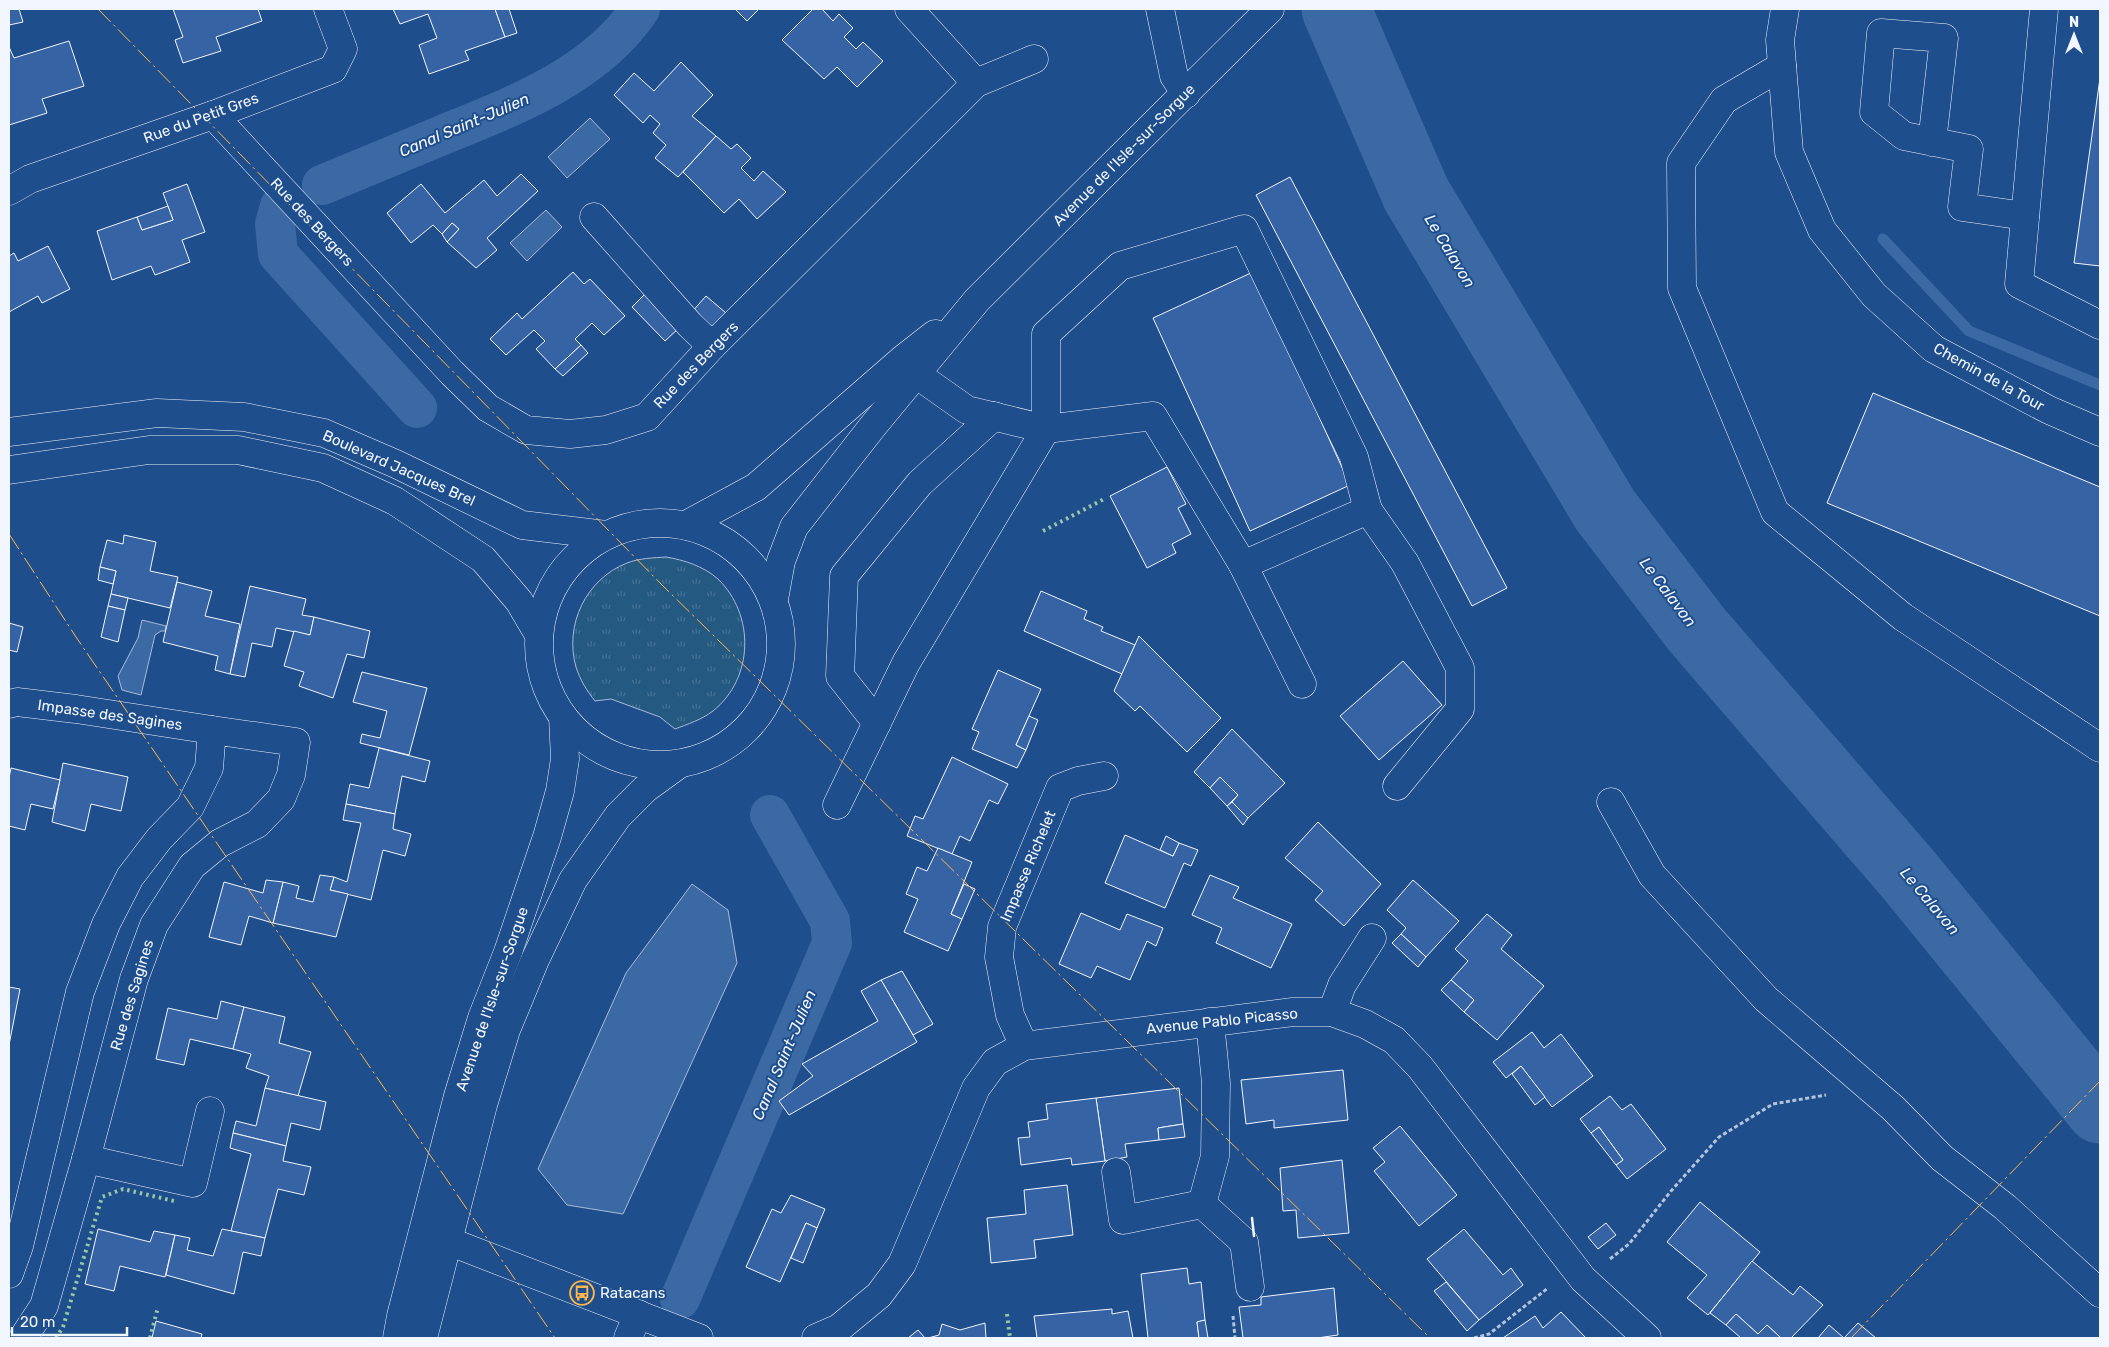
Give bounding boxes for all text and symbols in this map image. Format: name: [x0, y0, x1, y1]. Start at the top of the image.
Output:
north arrow: [2049, 10, 2099, 60]
text: N: [2069, 14, 2079, 31]
street label: Avenue de l'Isle-sur-Sorgue: [1049, 80, 1199, 230]
street label: Rue du Petit Gres: [141, 89, 261, 147]
water label: Canal Saint-Julien: [396, 89, 532, 161]
street label: Rue des Bergers: [266, 174, 358, 270]
water label: Le Calavon: [1421, 211, 1479, 291]
street label: Rue des Bergers: [650, 317, 742, 412]
street label: Chemin de la Tour: [1930, 339, 2048, 415]
street label: Boulevard Jacques Brel: [320, 426, 478, 510]
water label: Le Calavon: [1636, 553, 1700, 631]
street label: Impasse des Sagines: [36, 696, 184, 734]
street label: Impasse Richelet: [996, 808, 1060, 924]
water label: Le Calavon: [1896, 863, 1964, 939]
street label: Avenue de l'Isle-sur-Sorgue: [452, 904, 532, 1094]
street label: Rue des Sagines: [107, 937, 158, 1053]
water label: Canal Saint-Julien: [748, 987, 820, 1123]
street label: Avenue Pablo Picasso: [1145, 1004, 1299, 1038]
bus stop icon: Ratacans: [569, 1280, 595, 1306]
place label: Ratacans: [600, 1284, 666, 1302]
scale bar: [12, 1304, 128, 1336]
text: 20 m: [20, 1313, 55, 1331]

